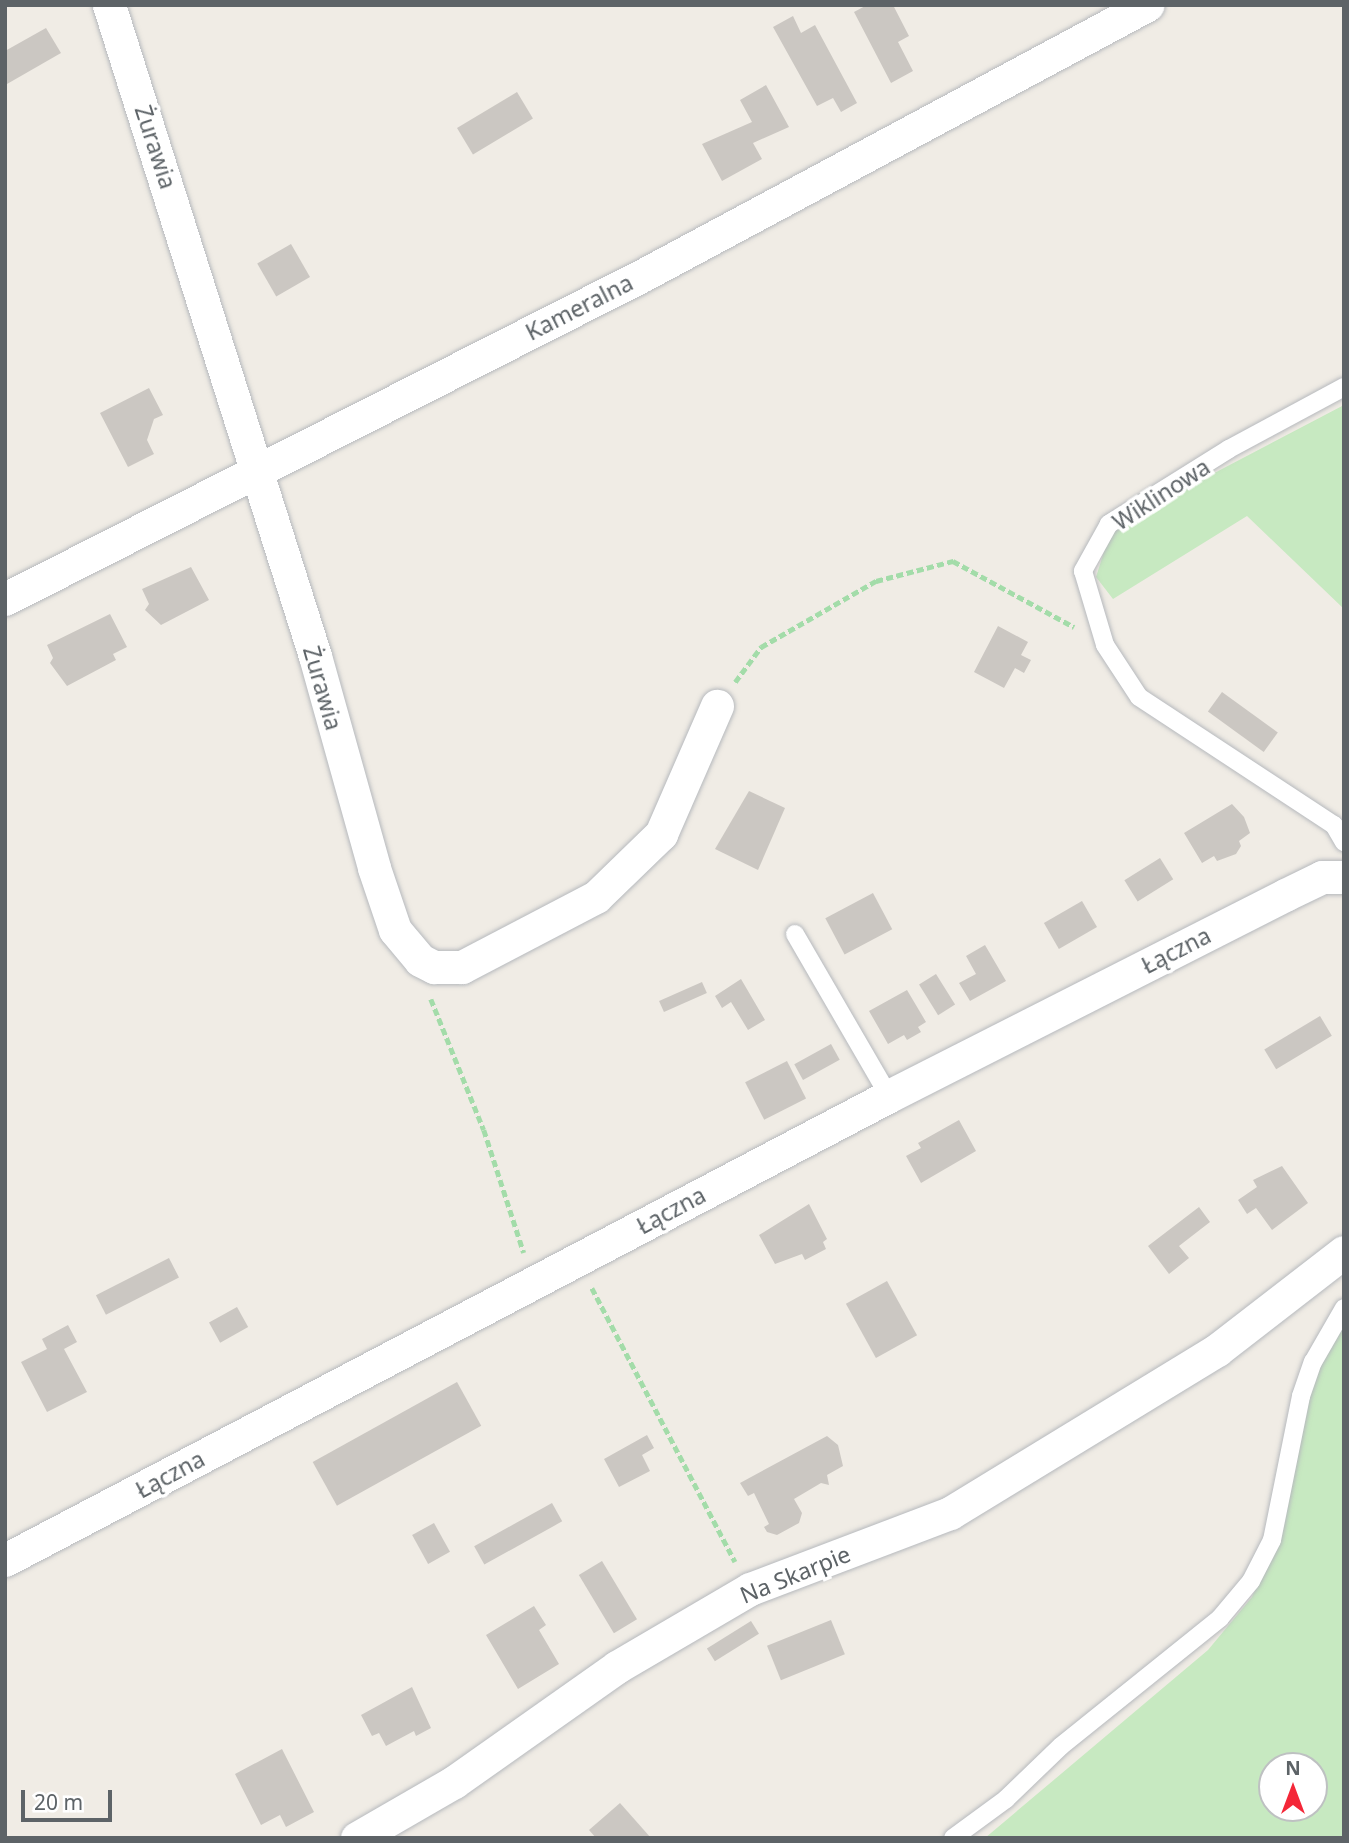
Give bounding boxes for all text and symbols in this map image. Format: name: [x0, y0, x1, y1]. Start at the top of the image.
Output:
street label: Żurawia: [130, 102, 182, 192]
street label: Kameralna: [521, 268, 637, 346]
street label: Wiklinowa: [1107, 452, 1215, 536]
street label: Żurawia: [298, 643, 348, 733]
street label: Łączna: [1137, 921, 1215, 979]
street label: Łączna: [632, 1180, 710, 1240]
street label: Łączna: [131, 1444, 209, 1504]
street label: Na Skarpie: [736, 1539, 854, 1609]
north arrow: [1258, 1752, 1328, 1822]
text: N: [1285, 1755, 1301, 1781]
scale bar: [24, 1776, 116, 1820]
text: 20 m: [34, 1788, 83, 1816]

